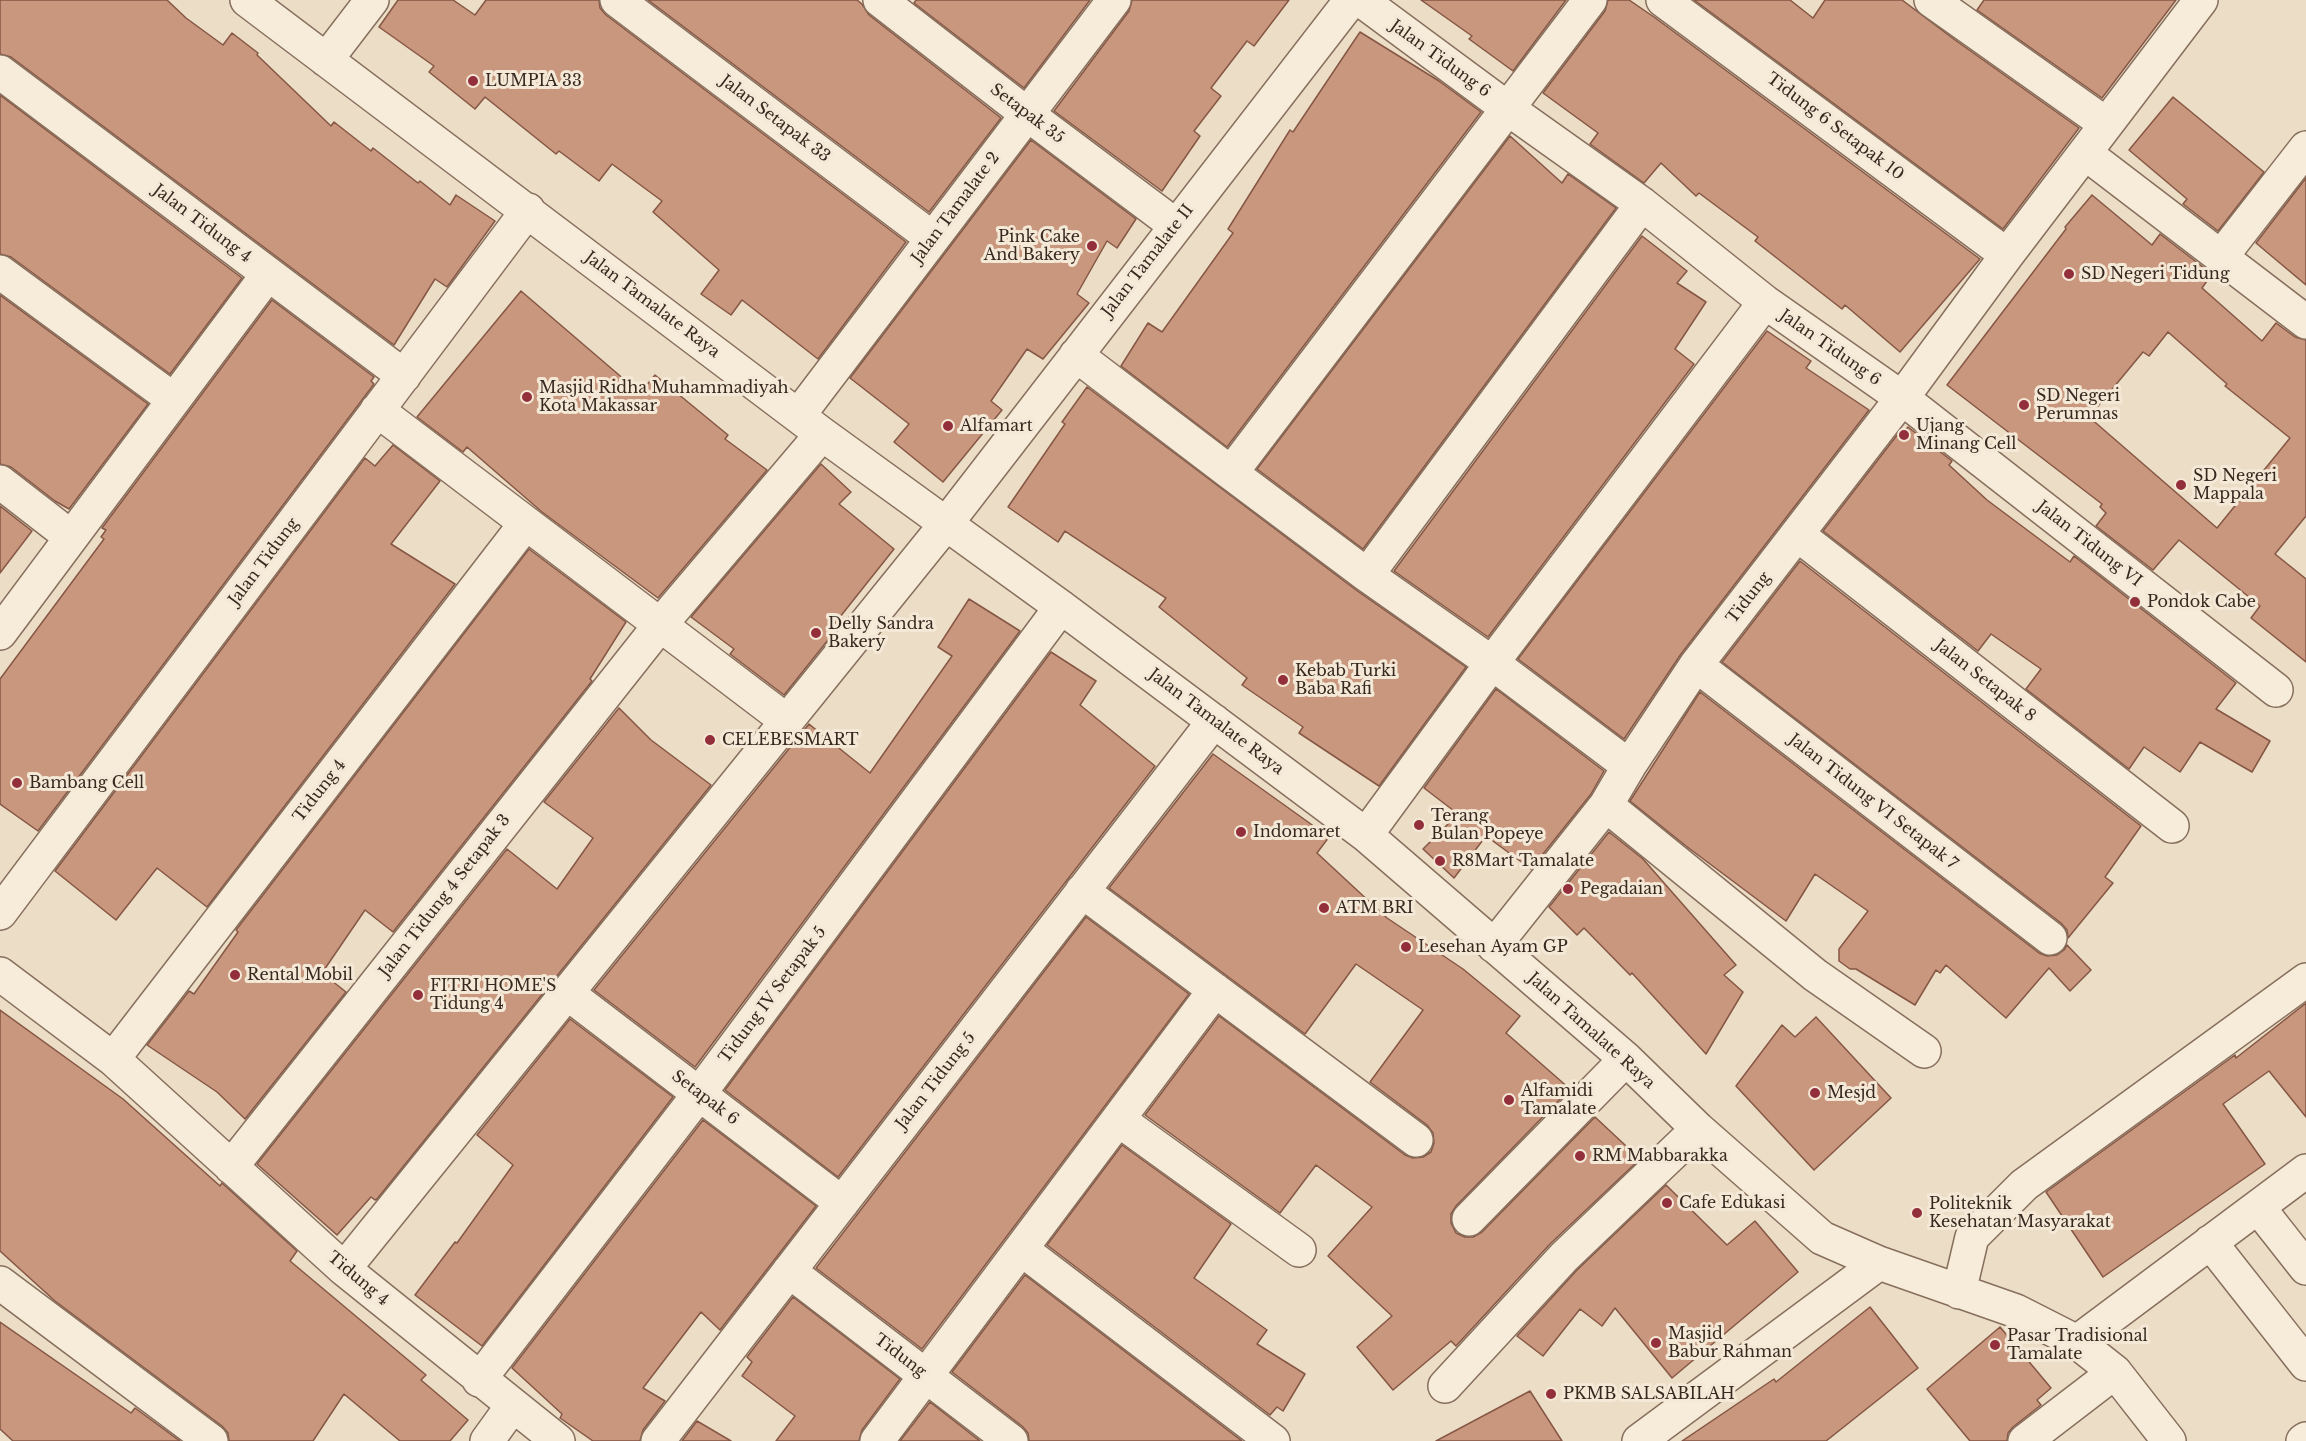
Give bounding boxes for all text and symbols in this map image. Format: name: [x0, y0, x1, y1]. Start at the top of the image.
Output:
street label: Jalan Tidung 6: [1386, 16, 1494, 102]
street label: Tidung 6 Setapak 10: [1763, 69, 1907, 185]
place label: LUMPIA 33: [485, 71, 582, 91]
street label: Jalan Setapak 33: [716, 71, 834, 167]
marker: LUMPIA 33: [466, 74, 480, 88]
street label: Setapak 35: [986, 80, 1068, 148]
street label: Jalan Tamalate 2: [908, 149, 1004, 267]
street label: Jalan Tidung 4: [149, 181, 255, 267]
street label: Jalan Tamalate II: [1098, 201, 1198, 321]
place label: Pink Cake And Bakery: [984, 227, 1080, 265]
marker: Pink Cake And Bakery: [1085, 239, 1099, 253]
street label: Jalan Tamalate Raya: [581, 248, 723, 362]
place label: SD Negeri Tidung: [2081, 264, 2229, 284]
marker: SD Negeri Tidung: [2062, 267, 2076, 281]
street label: Jalan Tidung 6: [1776, 306, 1884, 390]
place label: Masjid Ridha Muhammadiyah Kota Makassar: [539, 378, 789, 416]
place label: SD Negeri Perumnas: [2036, 386, 2120, 424]
marker: Masjid Ridha Muhammadiyah Kota Makassar: [520, 390, 534, 404]
marker: SD Negeri Perumnas: [2017, 398, 2031, 412]
place label: Alfamart: [960, 416, 1033, 436]
place label: Ujang Minang Cell: [1916, 416, 2016, 454]
marker: Alfamart: [941, 419, 955, 433]
marker: Ujang Minang Cell: [1897, 428, 1911, 442]
place label: SD Negeri Mappala: [2193, 466, 2277, 504]
marker: SD Negeri Mappala: [2174, 478, 2188, 492]
street label: Jalan Tidung VI: [2033, 497, 2145, 591]
street label: Jalan Tidung: [225, 515, 303, 609]
street label: Tidung: [1723, 568, 1775, 628]
place label: Pondok Cabe: [2147, 592, 2256, 612]
marker: Pondok Cabe: [2128, 595, 2142, 609]
place label: Delly Sandra Bakery: [828, 614, 934, 652]
marker: Delly Sandra Bakery: [809, 626, 823, 640]
street label: Jalan Setapak 8: [1931, 636, 2039, 726]
place label: Kebab Turki Baba Rafi: [1295, 661, 1396, 699]
street label: Jalan Tamalate Raya: [1145, 665, 1287, 779]
marker: Kebab Turki Baba Rafi: [1276, 673, 1290, 687]
place label: CELEBESMART: [722, 730, 859, 750]
street label: Jalan Tidung VI Setapak 7: [1785, 730, 1961, 874]
marker: CELEBESMART: [703, 733, 717, 747]
street label: Tidung 4: [290, 756, 350, 826]
place label: Bambang Cell: [29, 773, 144, 793]
marker: Bambang Cell: [10, 776, 24, 790]
place label: Terang Bulan Popeye: [1431, 806, 1543, 844]
street label: Jalan Tidung 4 Setapak 3: [375, 811, 515, 981]
marker: Terang Bulan Popeye: [1412, 818, 1426, 832]
place label: Indomaret: [1253, 822, 1341, 842]
marker: Indomaret: [1234, 825, 1248, 839]
place label: R8Mart Tamalate: [1452, 851, 1594, 871]
marker: R8Mart Tamalate: [1433, 854, 1447, 868]
place label: Pegadaian: [1580, 879, 1663, 899]
marker: Pegadaian: [1561, 882, 1575, 896]
place label: ATM BRI: [1336, 898, 1413, 918]
marker: ATM BRI: [1317, 901, 1331, 915]
street label: Tidung IV Setapak 5: [715, 923, 831, 1067]
place label: Lesehan Ayam GP: [1418, 937, 1568, 957]
marker: Lesehan Ayam GP: [1399, 940, 1413, 954]
place label: Rental Mobil: [247, 965, 353, 985]
marker: Rental Mobil: [228, 968, 242, 982]
street label: Jalan Tamalate Raya: [1524, 969, 1658, 1093]
place label: FITRI HOME'S Tidung 4: [430, 976, 556, 1014]
marker: FITRI HOME'S Tidung 4: [411, 988, 425, 1002]
street label: Jalan Tidung 5: [892, 1029, 980, 1133]
street label: Setapak 6: [668, 1067, 742, 1129]
place label: Alfamidi Tamalate: [1521, 1081, 1596, 1119]
place label: Mesjd: [1827, 1083, 1876, 1103]
marker: Mesjd: [1808, 1086, 1822, 1100]
marker: Alfamidi Tamalate: [1502, 1093, 1516, 1107]
place label: RM Mabbarakka: [1592, 1146, 1728, 1166]
marker: RM Mabbarakka: [1573, 1149, 1587, 1163]
place label: Cafe Edukasi: [1679, 1193, 1785, 1213]
place label: Politeknik Kesehatan Masyarakat: [1929, 1194, 2111, 1232]
marker: Cafe Edukasi: [1660, 1196, 1674, 1210]
marker: Politeknik Kesehatan Masyarakat: [1910, 1206, 1924, 1220]
street label: Tidung 4: [324, 1248, 392, 1310]
place label: Masjid Babur Rahman: [1668, 1324, 1792, 1362]
place label: Pasar Tradisional Tamalate: [2007, 1326, 2148, 1364]
street label: Tidung: [870, 1330, 930, 1382]
marker: Masjid Babur Rahman: [1649, 1336, 1663, 1350]
marker: Pasar Tradisional Tamalate: [1988, 1338, 2002, 1352]
place label: PKMB SALSABILAH: [1563, 1384, 1735, 1404]
marker: PKMB SALSABILAH: [1544, 1387, 1558, 1401]

